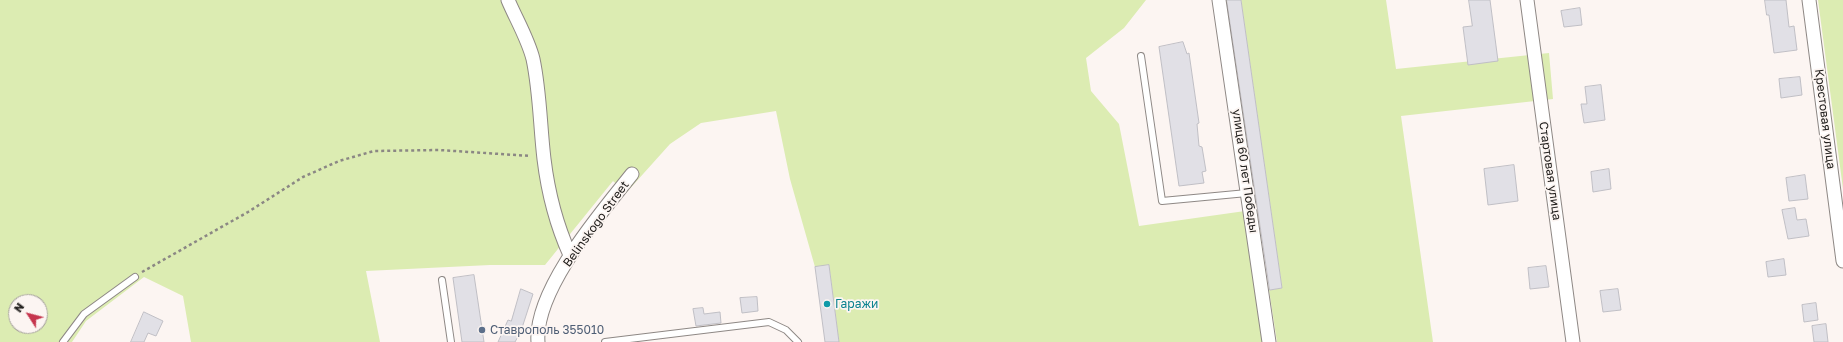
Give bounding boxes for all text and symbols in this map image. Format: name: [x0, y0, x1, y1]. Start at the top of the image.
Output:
street label: Крестовая улица: [1812, 68, 1838, 170]
street label: улица 60 лет Победы: [1229, 108, 1261, 234]
street label: Стартовая улица: [1536, 121, 1564, 221]
street label: Belinskogo Street: [560, 178, 632, 270]
north arrow: [8, 294, 48, 334]
place label: Гаражи: [835, 297, 878, 311]
marker: Гаражи: [822, 299, 832, 309]
text: N: [11, 300, 26, 314]
place label: Ставрополь 355010: [490, 323, 604, 337]
marker: Ставрополь 355010: [477, 325, 487, 335]

